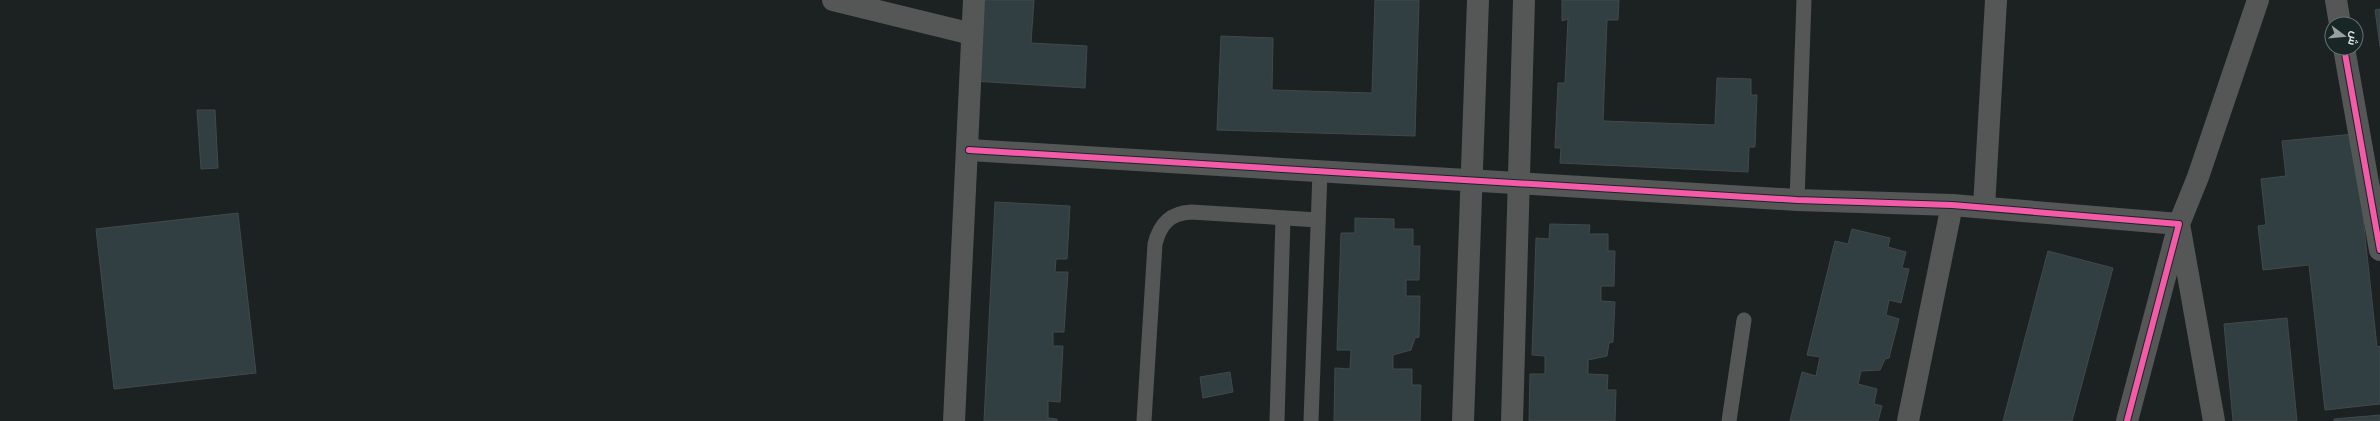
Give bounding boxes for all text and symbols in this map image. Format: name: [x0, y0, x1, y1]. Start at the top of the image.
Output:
north arrow: [2324, 16, 2364, 56]
text: ش: [2345, 30, 2362, 47]

